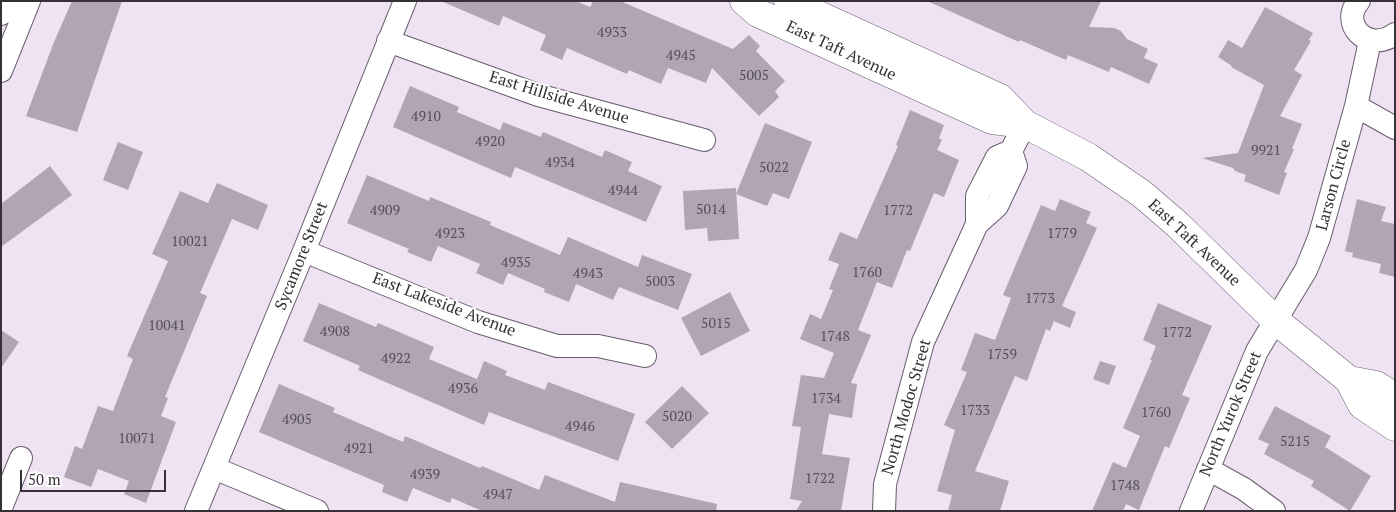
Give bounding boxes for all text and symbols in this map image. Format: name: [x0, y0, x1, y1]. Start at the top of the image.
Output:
street label: East Taft Avenue: [783, 17, 899, 85]
house number: 4933: [597, 25, 627, 41]
house number: 4945: [666, 48, 696, 64]
street label: East Hillside Avenue: [487, 68, 631, 128]
house number: 5005: [739, 68, 769, 84]
house number: 4910: [411, 109, 441, 125]
house number: 4920: [475, 134, 505, 150]
street label: Larson Circle: [1313, 137, 1355, 233]
house number: 9921: [1251, 143, 1281, 159]
house number: 4934: [545, 155, 575, 171]
house number: 5022: [759, 160, 789, 176]
house number: 4944: [608, 183, 638, 199]
street label: East Taft Avenue: [1144, 195, 1244, 291]
street label: Sycamore Street: [271, 199, 333, 313]
house number: 5014: [696, 202, 726, 218]
house number: 4909: [370, 203, 400, 219]
house number: 1772: [883, 203, 913, 219]
house number: 4923: [435, 226, 465, 242]
house number: 1779: [1047, 226, 1077, 242]
house number: 10021: [171, 234, 209, 250]
house number: 4935: [501, 255, 531, 271]
house number: 1760: [852, 265, 882, 281]
house number: 4943: [573, 266, 603, 282]
street label: East Lakeside Avenue: [370, 269, 518, 341]
house number: 5003: [645, 274, 675, 290]
house number: 1773: [1025, 291, 1055, 307]
house number: 5015: [701, 316, 731, 332]
house number: 10041: [148, 318, 186, 334]
house number: 4908: [320, 324, 350, 340]
house number: 1772: [1162, 325, 1192, 341]
house number: 1748: [820, 329, 850, 345]
street label: North Modoc Street: [878, 337, 936, 477]
house number: 1759: [987, 347, 1017, 363]
street label: North Yurok Street: [1196, 349, 1266, 479]
house number: 4922: [381, 351, 411, 367]
house number: 4936: [448, 381, 478, 397]
house number: 1734: [811, 391, 841, 407]
house number: 1733: [960, 403, 990, 419]
house number: 1760: [1141, 405, 1171, 421]
house number: 5020: [662, 409, 692, 425]
house number: 4905: [282, 412, 312, 428]
house number: 4946: [565, 419, 595, 435]
house number: 10071: [118, 431, 156, 447]
house number: 5215: [1280, 434, 1310, 450]
house number: 4921: [344, 441, 374, 457]
scale bar: [22, 460, 169, 492]
house number: 4939: [410, 467, 440, 483]
text: 50 m: [28, 469, 61, 489]
house number: 1722: [805, 471, 835, 487]
house number: 1748: [1110, 478, 1140, 494]
house number: 4947: [483, 487, 513, 503]

